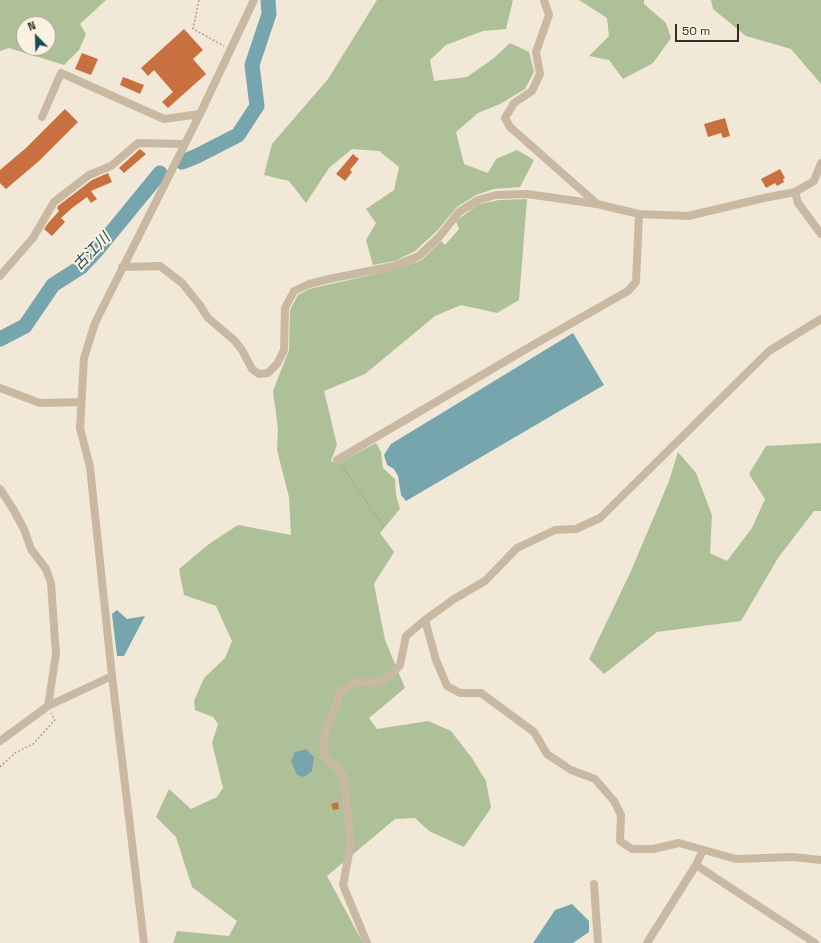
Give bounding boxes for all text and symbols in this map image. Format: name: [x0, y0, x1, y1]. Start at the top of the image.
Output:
north arrow: [16, 16, 56, 56]
scale bar: [677, 16, 741, 42]
text: N: [26, 18, 38, 34]
text: 50 m: [682, 23, 710, 39]
water label: 古江川: [70, 230, 114, 274]

